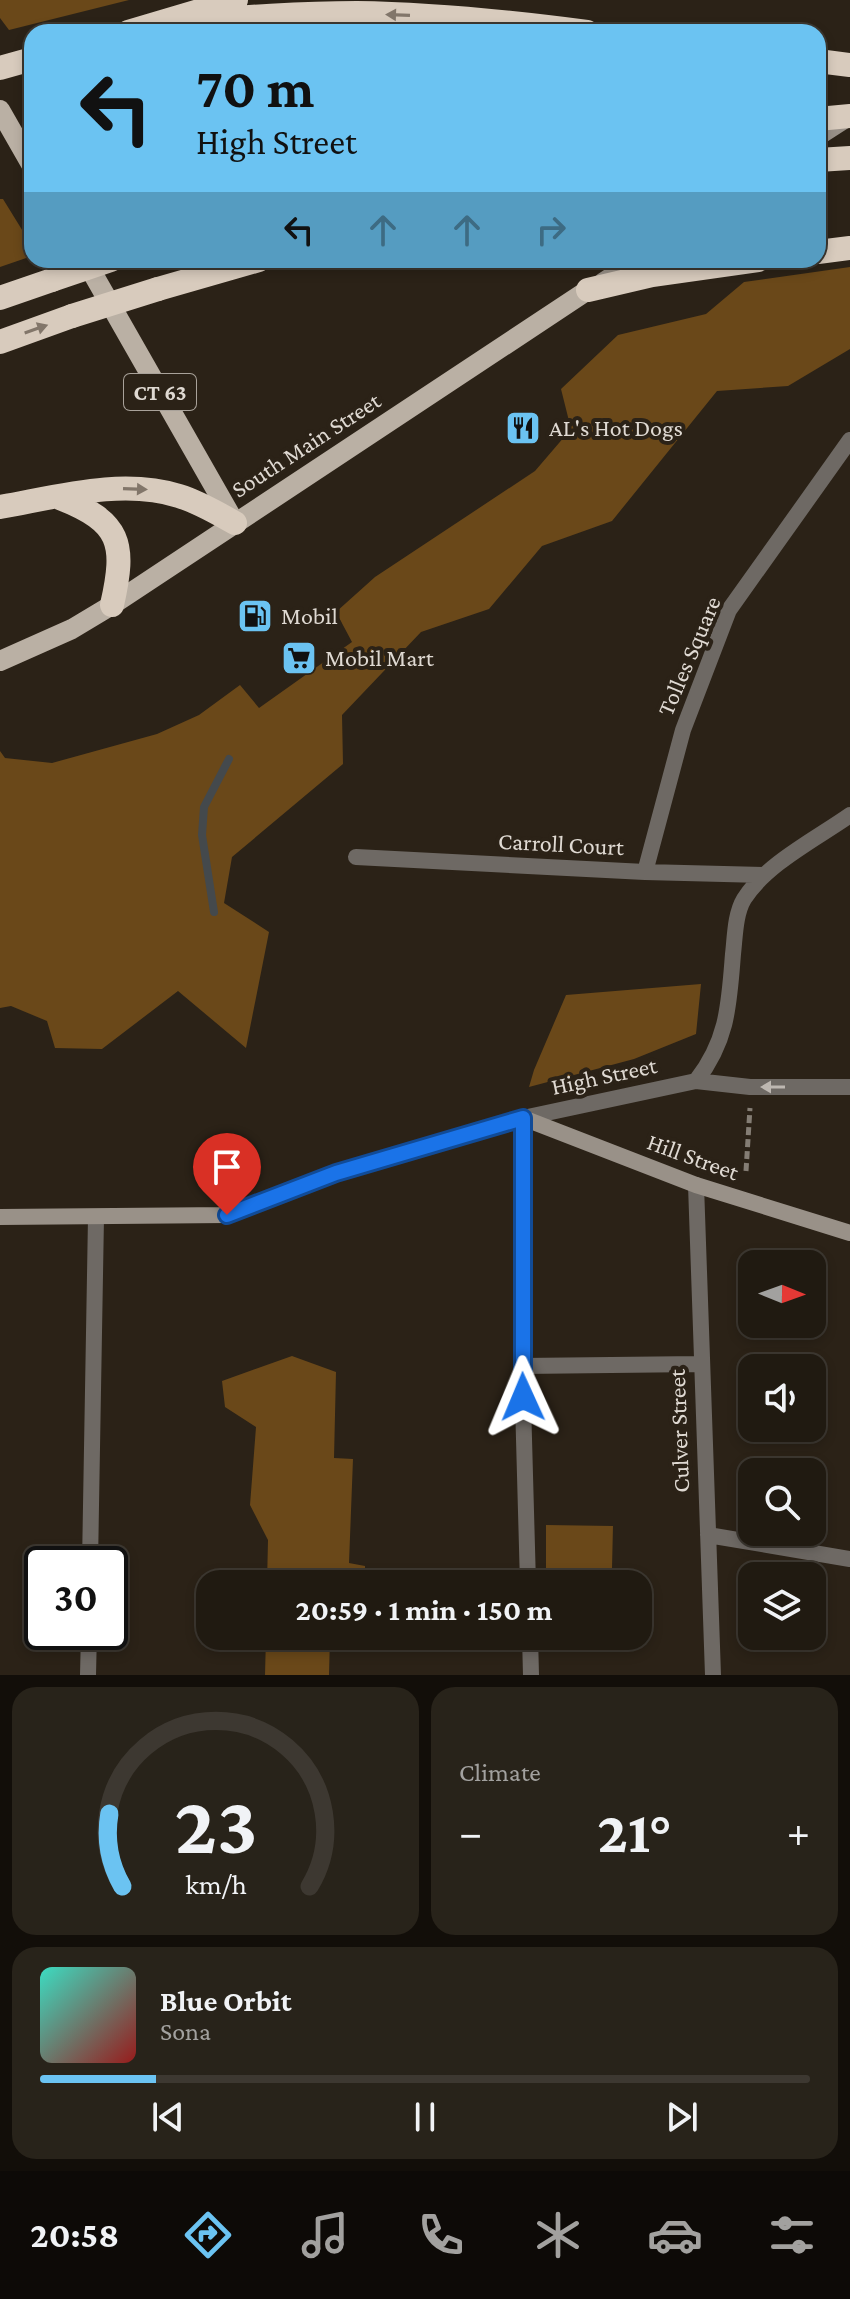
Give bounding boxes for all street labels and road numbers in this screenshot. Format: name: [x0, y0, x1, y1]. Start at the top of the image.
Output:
road number: CT 63: [124, 374, 196, 410]
street label: South Main Street: [226, 386, 386, 503]
street label: Tolles Square: [651, 592, 726, 720]
street label: Carroll Court: [497, 827, 626, 860]
street label: High Street: [549, 1051, 660, 1100]
street label: Hill Street: [644, 1128, 744, 1186]
street label: Culver Street: [663, 1368, 694, 1493]

